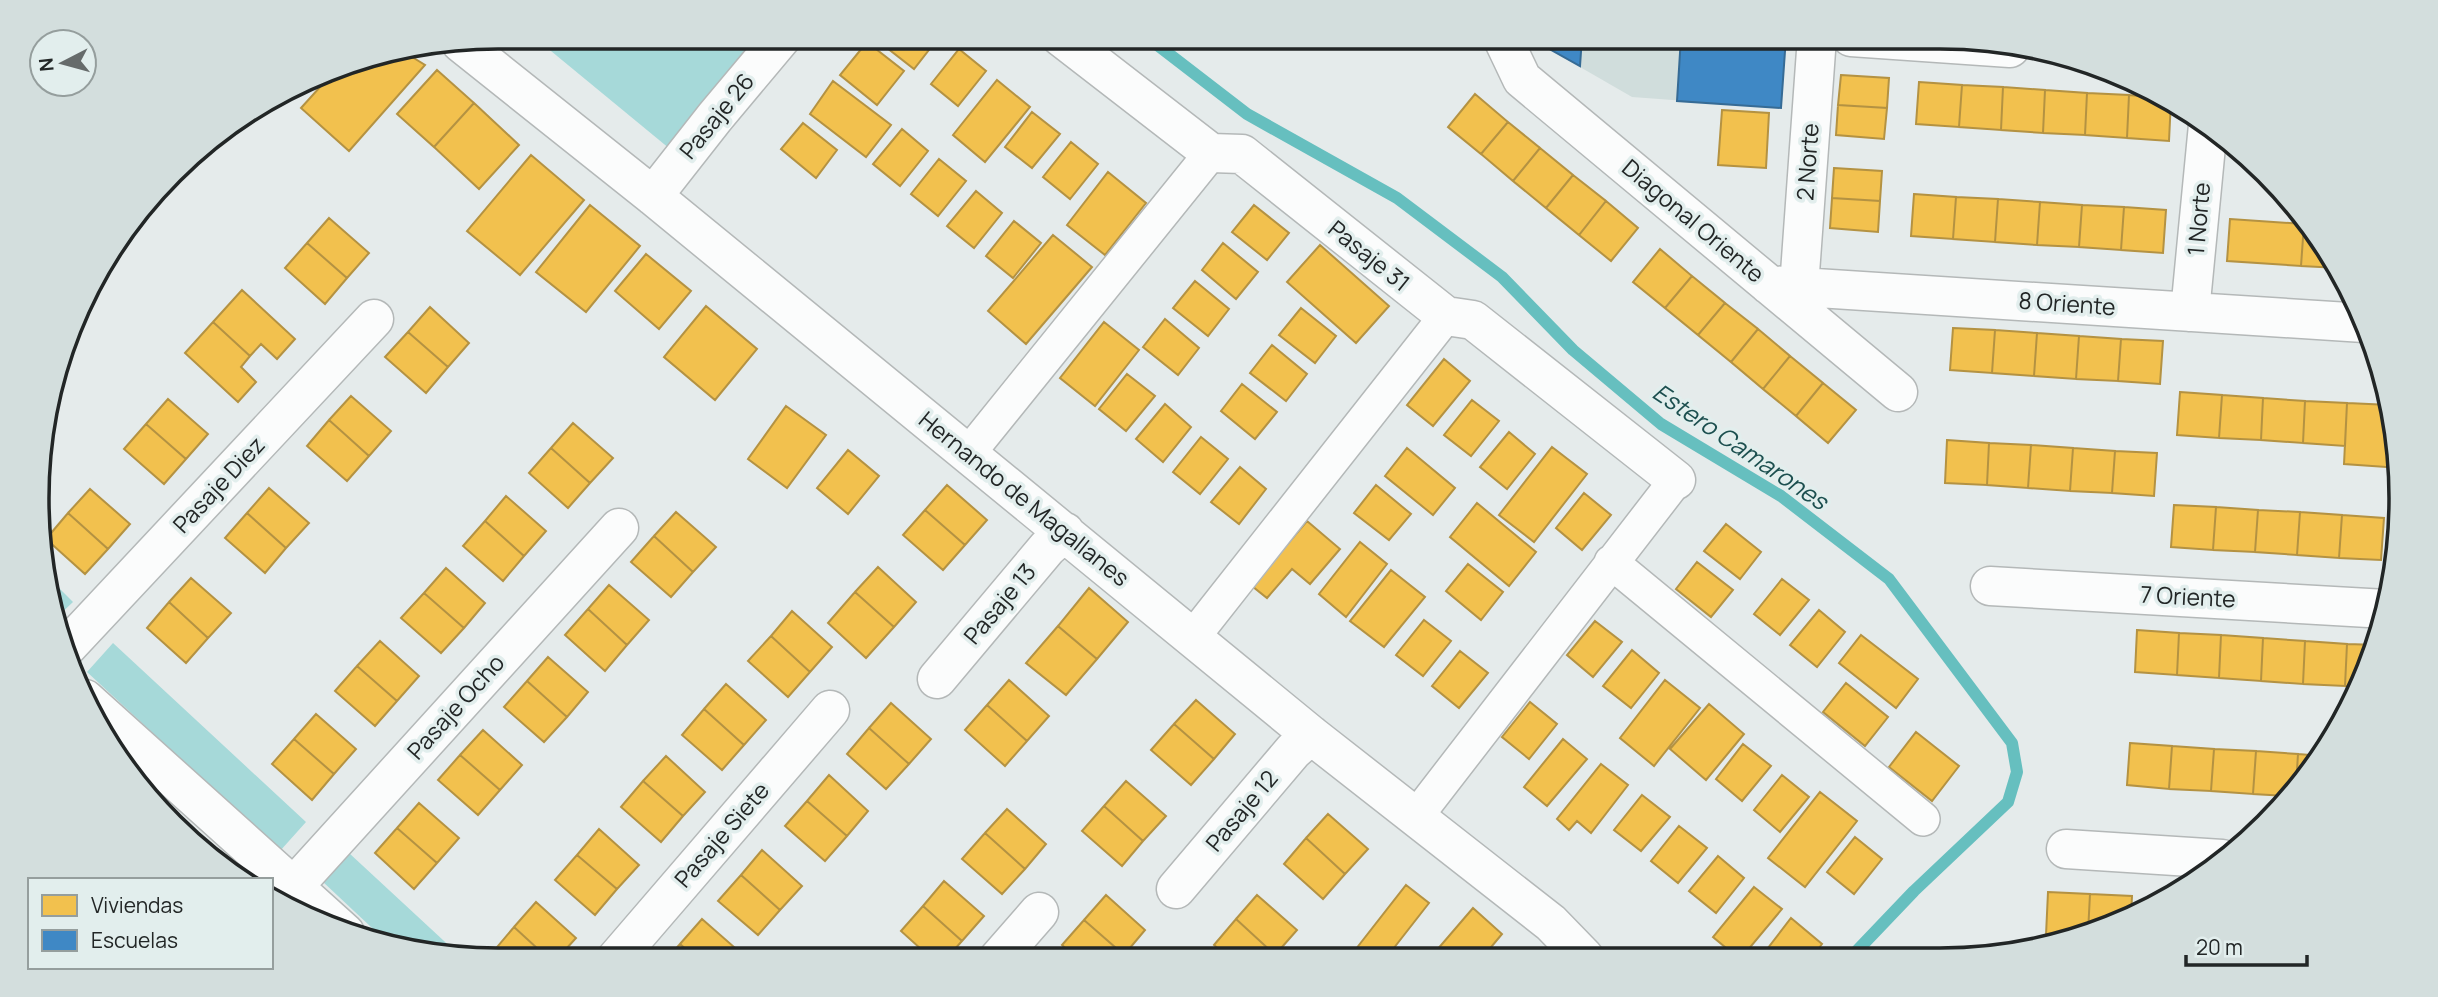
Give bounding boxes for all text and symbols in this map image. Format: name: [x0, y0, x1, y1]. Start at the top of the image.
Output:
north arrow: [28, 28, 98, 98]
text: N: [32, 57, 60, 73]
street label: Pasaje 26: [672, 66, 761, 165]
street label: 2 Norte: [1788, 122, 1826, 202]
street label: Diagonal Oriente: [1616, 151, 1772, 289]
street label: 1 Norte: [2179, 181, 2217, 257]
street label: Pasaje 31: [1322, 212, 1417, 298]
street label: 8 Oriente: [2017, 284, 2117, 322]
water label: Estero Camarones: [1647, 375, 1837, 518]
street label: Hernando de Magallanes: [913, 403, 1137, 593]
street label: Pasaje Diez: [165, 429, 271, 540]
street label: Pasaje 13: [956, 556, 1043, 651]
street label: 7 Oriente: [2140, 578, 2237, 614]
street label: Pasaje Ocho: [399, 647, 511, 766]
street label: Pasaje 12: [1198, 763, 1285, 858]
street label: Pasaje Siete: [667, 775, 776, 894]
legend: [28, 878, 273, 969]
text: Viviendas: [91, 891, 183, 919]
scale bar: [2186, 923, 2307, 967]
text: Escuelas: [91, 926, 178, 954]
text: 20 m: [2196, 933, 2243, 961]

